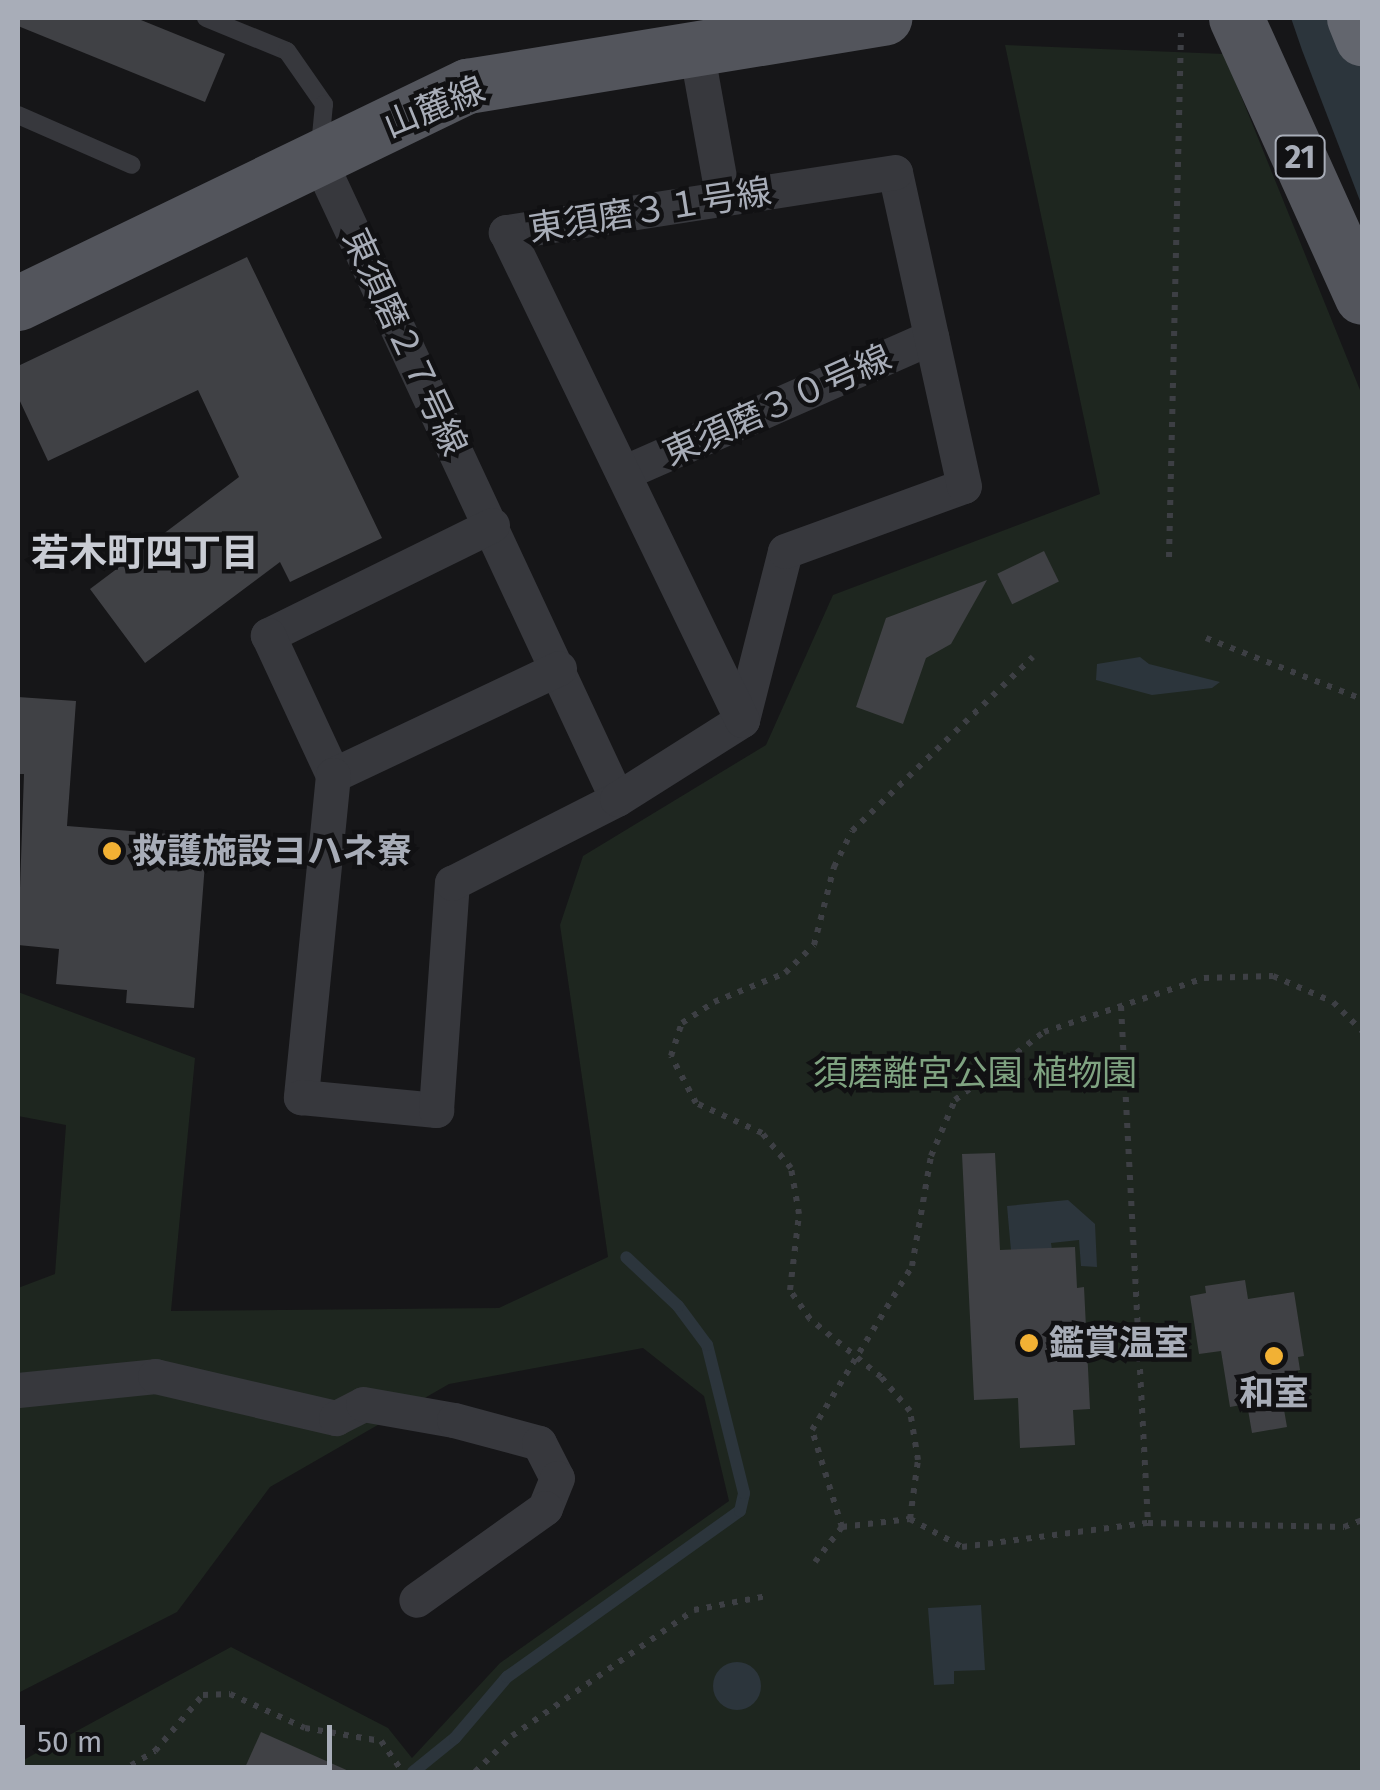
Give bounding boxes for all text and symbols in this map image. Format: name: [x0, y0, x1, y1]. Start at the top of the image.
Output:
street label: 山麓線: [377, 68, 491, 146]
road number: 21: [1272, 130, 1328, 184]
street label: 東須磨３１号線: [526, 170, 774, 250]
street label: 東須磨２７号線: [334, 222, 476, 462]
street label: 東須磨３０号線: [657, 336, 897, 474]
district label: 若木町四丁目: [31, 531, 259, 577]
place label: 救護施設ヨハネ寮: [132, 830, 412, 872]
marker: 救護施設ヨハネ寮: [101, 840, 123, 862]
park label: 須磨離宮公園 植物園: [813, 1052, 1137, 1094]
place label: 鑑賞温室: [1049, 1322, 1189, 1364]
marker: 鑑賞温室: [1018, 1332, 1040, 1354]
marker: 和室: [1263, 1345, 1285, 1367]
place label: 和室: [1239, 1372, 1309, 1414]
scale bar: [25, 1705, 338, 1767]
text: 50 m: [37, 1724, 102, 1760]

